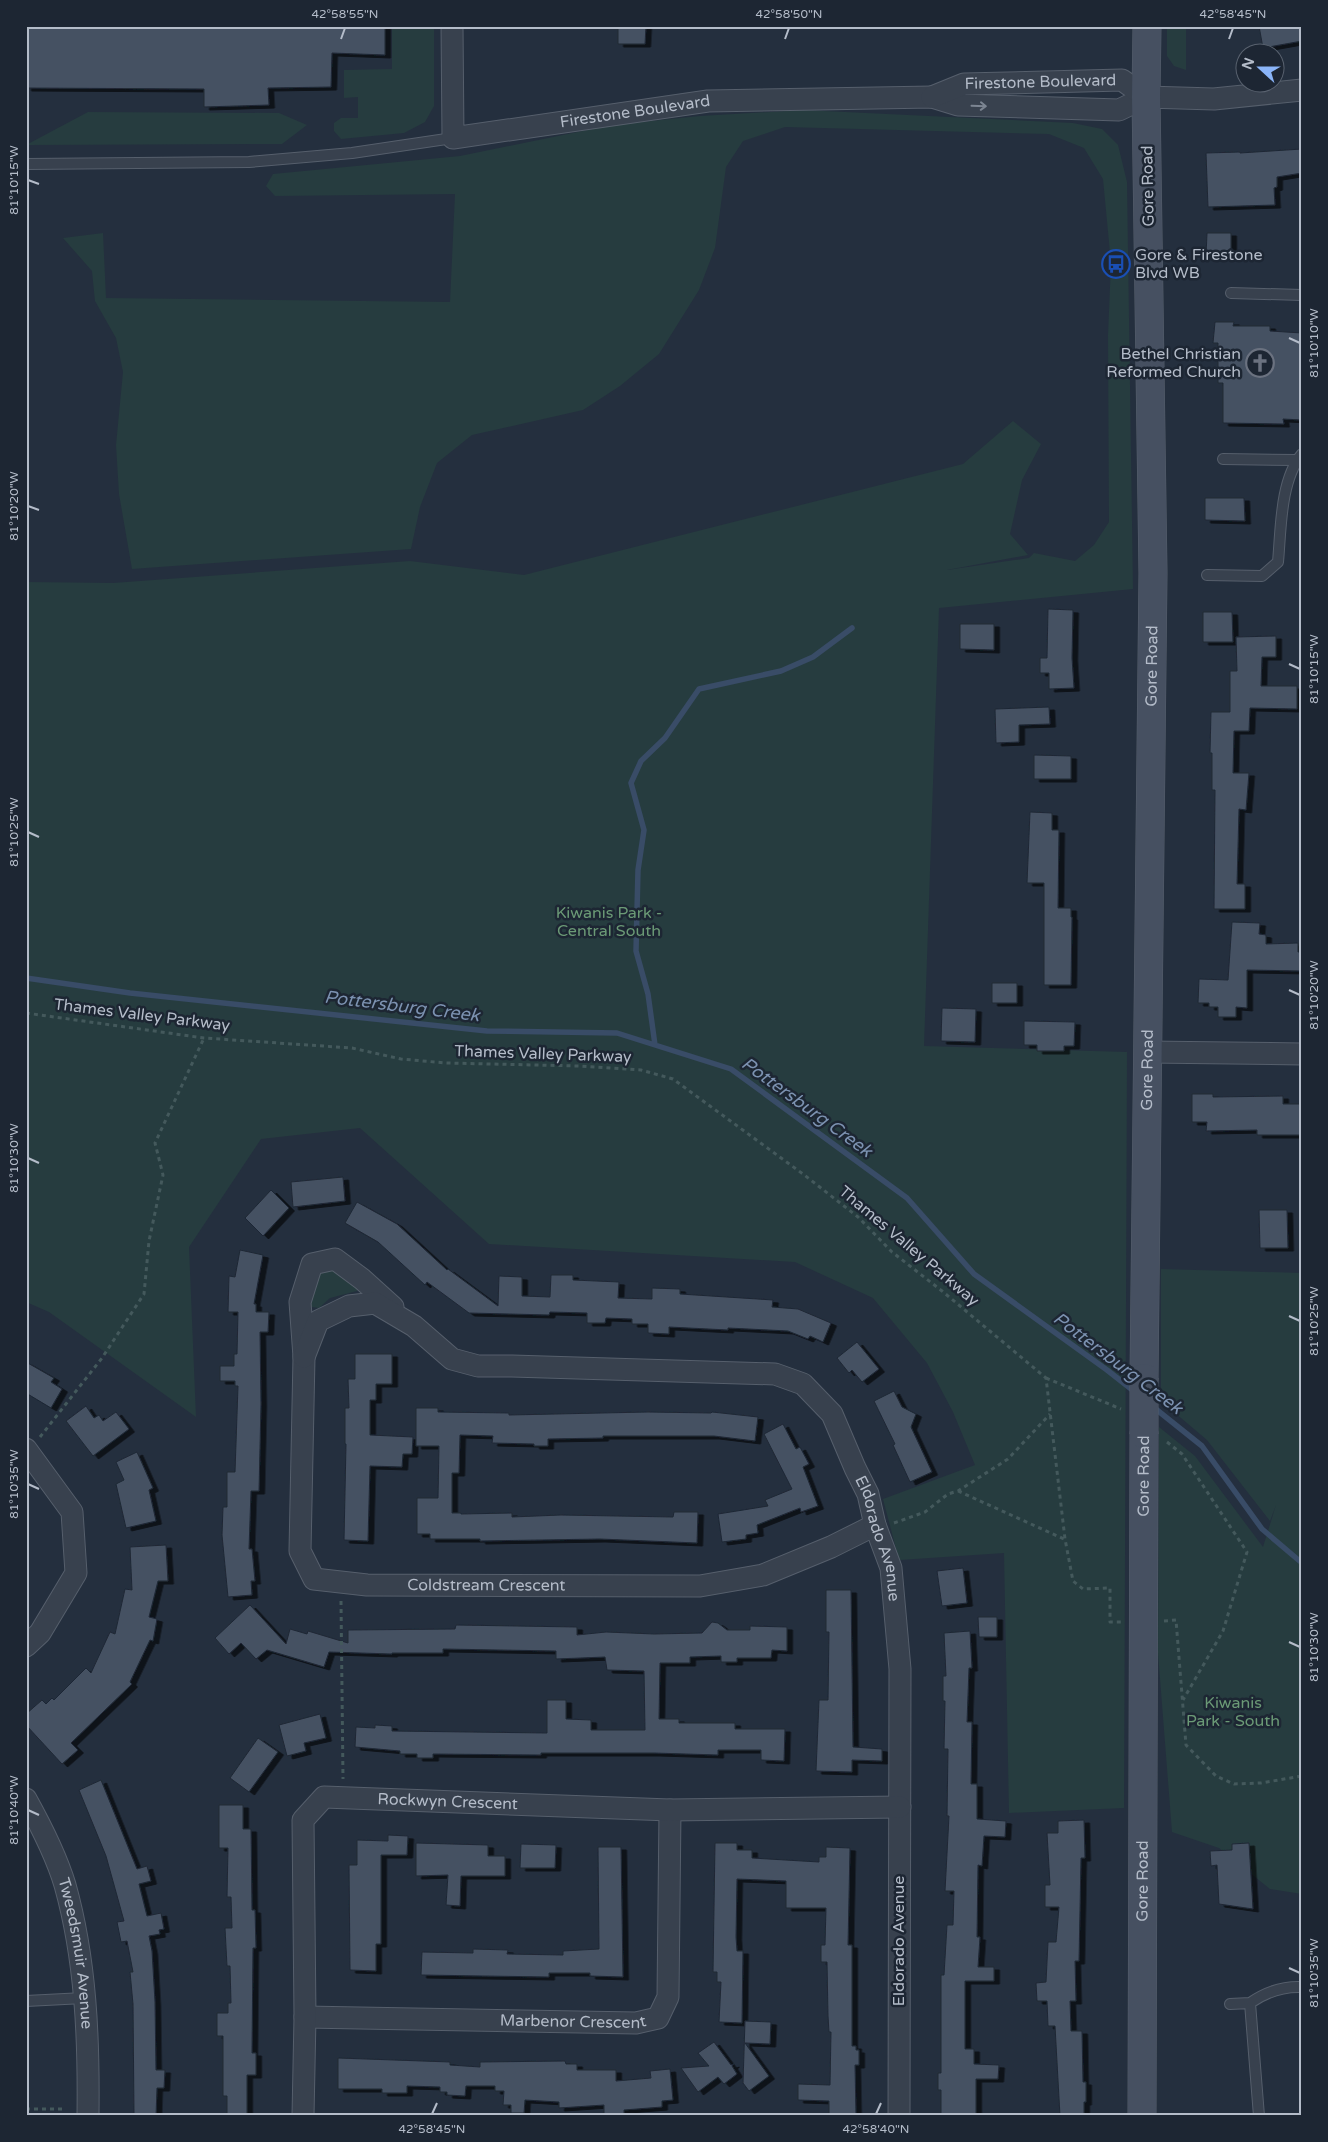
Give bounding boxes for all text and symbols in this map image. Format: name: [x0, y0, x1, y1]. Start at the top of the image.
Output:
text: 42°58'55"N: [312, 7, 379, 21]
text: 42°58'50"N: [756, 7, 823, 21]
text: 42°58'45"N: [1200, 7, 1267, 21]
north arrow: [1236, 42, 1286, 92]
text: N: [1238, 55, 1258, 72]
street label: Firestone Boulevard: [964, 70, 1117, 94]
street label: Firestone Boulevard: [559, 91, 712, 132]
one-way arrow: [971, 101, 987, 111]
text: 81°10'15"W: [7, 145, 21, 215]
street label: Gore Road: [1137, 145, 1159, 227]
place label: Gore & Firestone Blvd WB: [1135, 245, 1262, 283]
bus stop icon: Gore & Firestone Blvd WB: [1101, 249, 1131, 279]
text: 81°10'10"W: [1307, 308, 1321, 378]
place label: Bethel Christian Reformed Church: [1106, 344, 1241, 382]
church icon: Bethel Christian Reformed Church: [1245, 348, 1275, 378]
text: 81°10'20"W: [7, 471, 21, 541]
street label: Gore Road: [1142, 625, 1162, 707]
text: 81°10'15"W: [1307, 634, 1321, 704]
text: 81°10'25"W: [7, 797, 21, 867]
park label: Kiwanis Park - Central South: [556, 903, 662, 941]
text: 81°10'20"W: [1307, 960, 1321, 1030]
water label: Pottersburg Creek: [323, 986, 482, 1027]
street label: Thames Valley Parkway: [53, 994, 231, 1036]
street label: Gore Road: [1137, 1029, 1158, 1111]
street label: Thames Valley Parkway: [454, 1041, 632, 1067]
water label: Pottersburg Creek: [737, 1052, 878, 1163]
text: 81°10'30"W: [7, 1123, 21, 1193]
street label: Thames Valley Parkway: [835, 1181, 984, 1311]
text: 81°10'25"W: [1307, 1286, 1321, 1356]
water label: Pottersburg Creek: [1049, 1307, 1188, 1420]
street label: Gore Road: [1134, 1435, 1154, 1517]
text: 81°10'35"W: [7, 1449, 21, 1519]
street label: Eldorado Avenue: [850, 1472, 904, 1602]
street label: Coldstream Crescent: [407, 1575, 566, 1596]
text: 81°10'30"W: [1307, 1612, 1321, 1682]
park label: Kiwanis Park - South: [1186, 1693, 1280, 1731]
text: 81°10'40"W: [7, 1775, 21, 1845]
street label: Rockwyn Crescent: [377, 1789, 518, 1814]
street label: Gore Road: [1133, 1840, 1153, 1922]
street label: Tweedsmuir Avenue: [53, 1875, 97, 2030]
street label: Eldorado Avenue: [889, 1876, 909, 2006]
text: 81°10'35"W: [1307, 1938, 1321, 2008]
street label: Marbenor Crescent: [500, 2011, 648, 2033]
text: 42°58'45"N: [399, 2122, 466, 2136]
text: 42°58'40"N: [843, 2122, 910, 2136]

